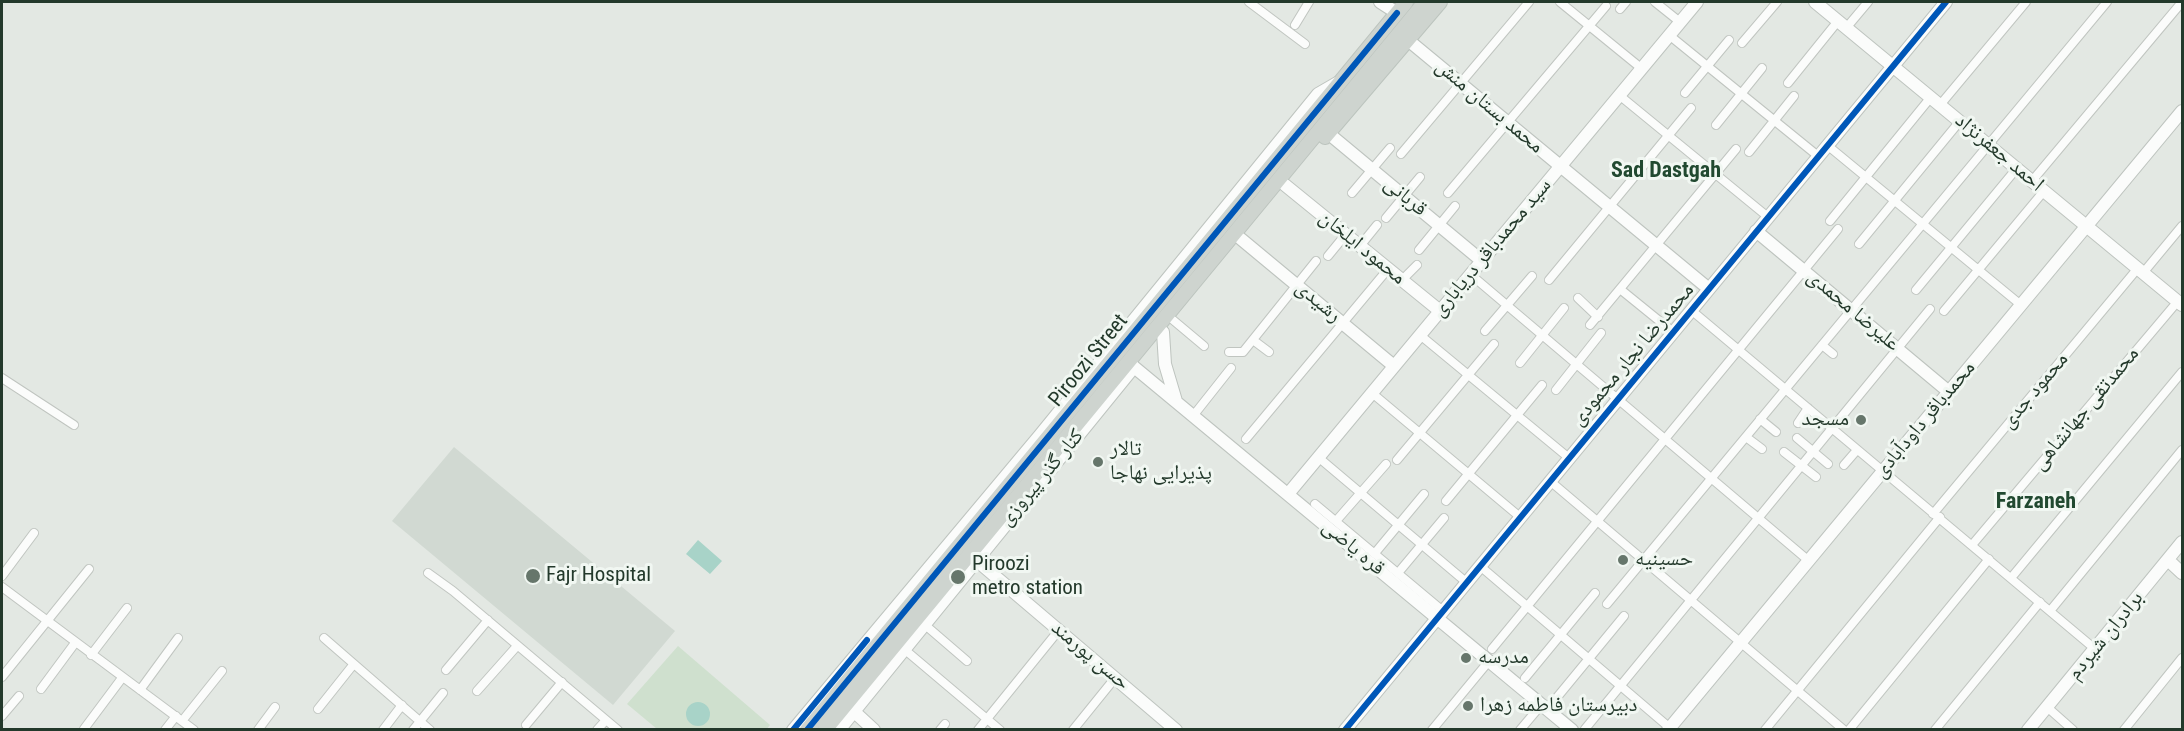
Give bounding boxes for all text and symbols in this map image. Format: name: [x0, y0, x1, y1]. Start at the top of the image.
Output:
street label: محمد بستان منش: [1430, 54, 1548, 160]
street label: احمد جعفرنژاد: [1949, 109, 2049, 197]
district label: Sad Dastgah: [1611, 158, 1721, 184]
street label: قربانی: [1378, 172, 1432, 222]
street label: سید محمدباقر دریاباری: [1427, 174, 1557, 322]
street label: محمود ایلخان: [1313, 205, 1411, 291]
street label: علیرضا محمدی: [1801, 265, 1905, 357]
street label: رشیدی: [1290, 276, 1346, 328]
street label: محمدرضا نجار محمودی: [1566, 278, 1700, 432]
street label: Piroozi Street: [1044, 310, 1134, 412]
street label: محمدتقی جهانشاهی: [2027, 342, 2145, 476]
street label: محمود جدی: [1996, 348, 2074, 434]
street label: محمدباقر داودآبادی: [1869, 356, 1981, 484]
place label: مسجد: [1802, 407, 1849, 433]
marker: مسجد: [1854, 413, 1868, 427]
street label: کنار گذر پیروزی: [994, 424, 1090, 532]
place label: تالار پذیرایی نهاجا: [1110, 437, 1212, 487]
marker: تالار پذیرایی نهاجا: [1091, 455, 1105, 469]
district label: Farzaneh: [1996, 489, 2076, 515]
street label: قره یاضی: [1317, 515, 1389, 581]
place label: حسینیه: [1635, 547, 1693, 573]
place label: Piroozi metro station: [972, 552, 1083, 602]
marker: حسینیه: [1616, 553, 1630, 567]
place label: Fajr Hospital: [546, 563, 651, 589]
marker: Fajr Hospital: [524, 567, 542, 585]
marker: Piroozi metro station: [949, 568, 967, 586]
street label: برادران شیردم: [2063, 586, 2149, 686]
street label: حسن پورمند: [1045, 616, 1135, 696]
place label: مدرسه: [1478, 645, 1529, 671]
marker: مدرسه: [1459, 651, 1473, 665]
place label: دبیرستان فاطمه زهرا: [1480, 693, 1638, 719]
marker: دبیرستان فاطمه زهرا: [1461, 699, 1475, 713]

